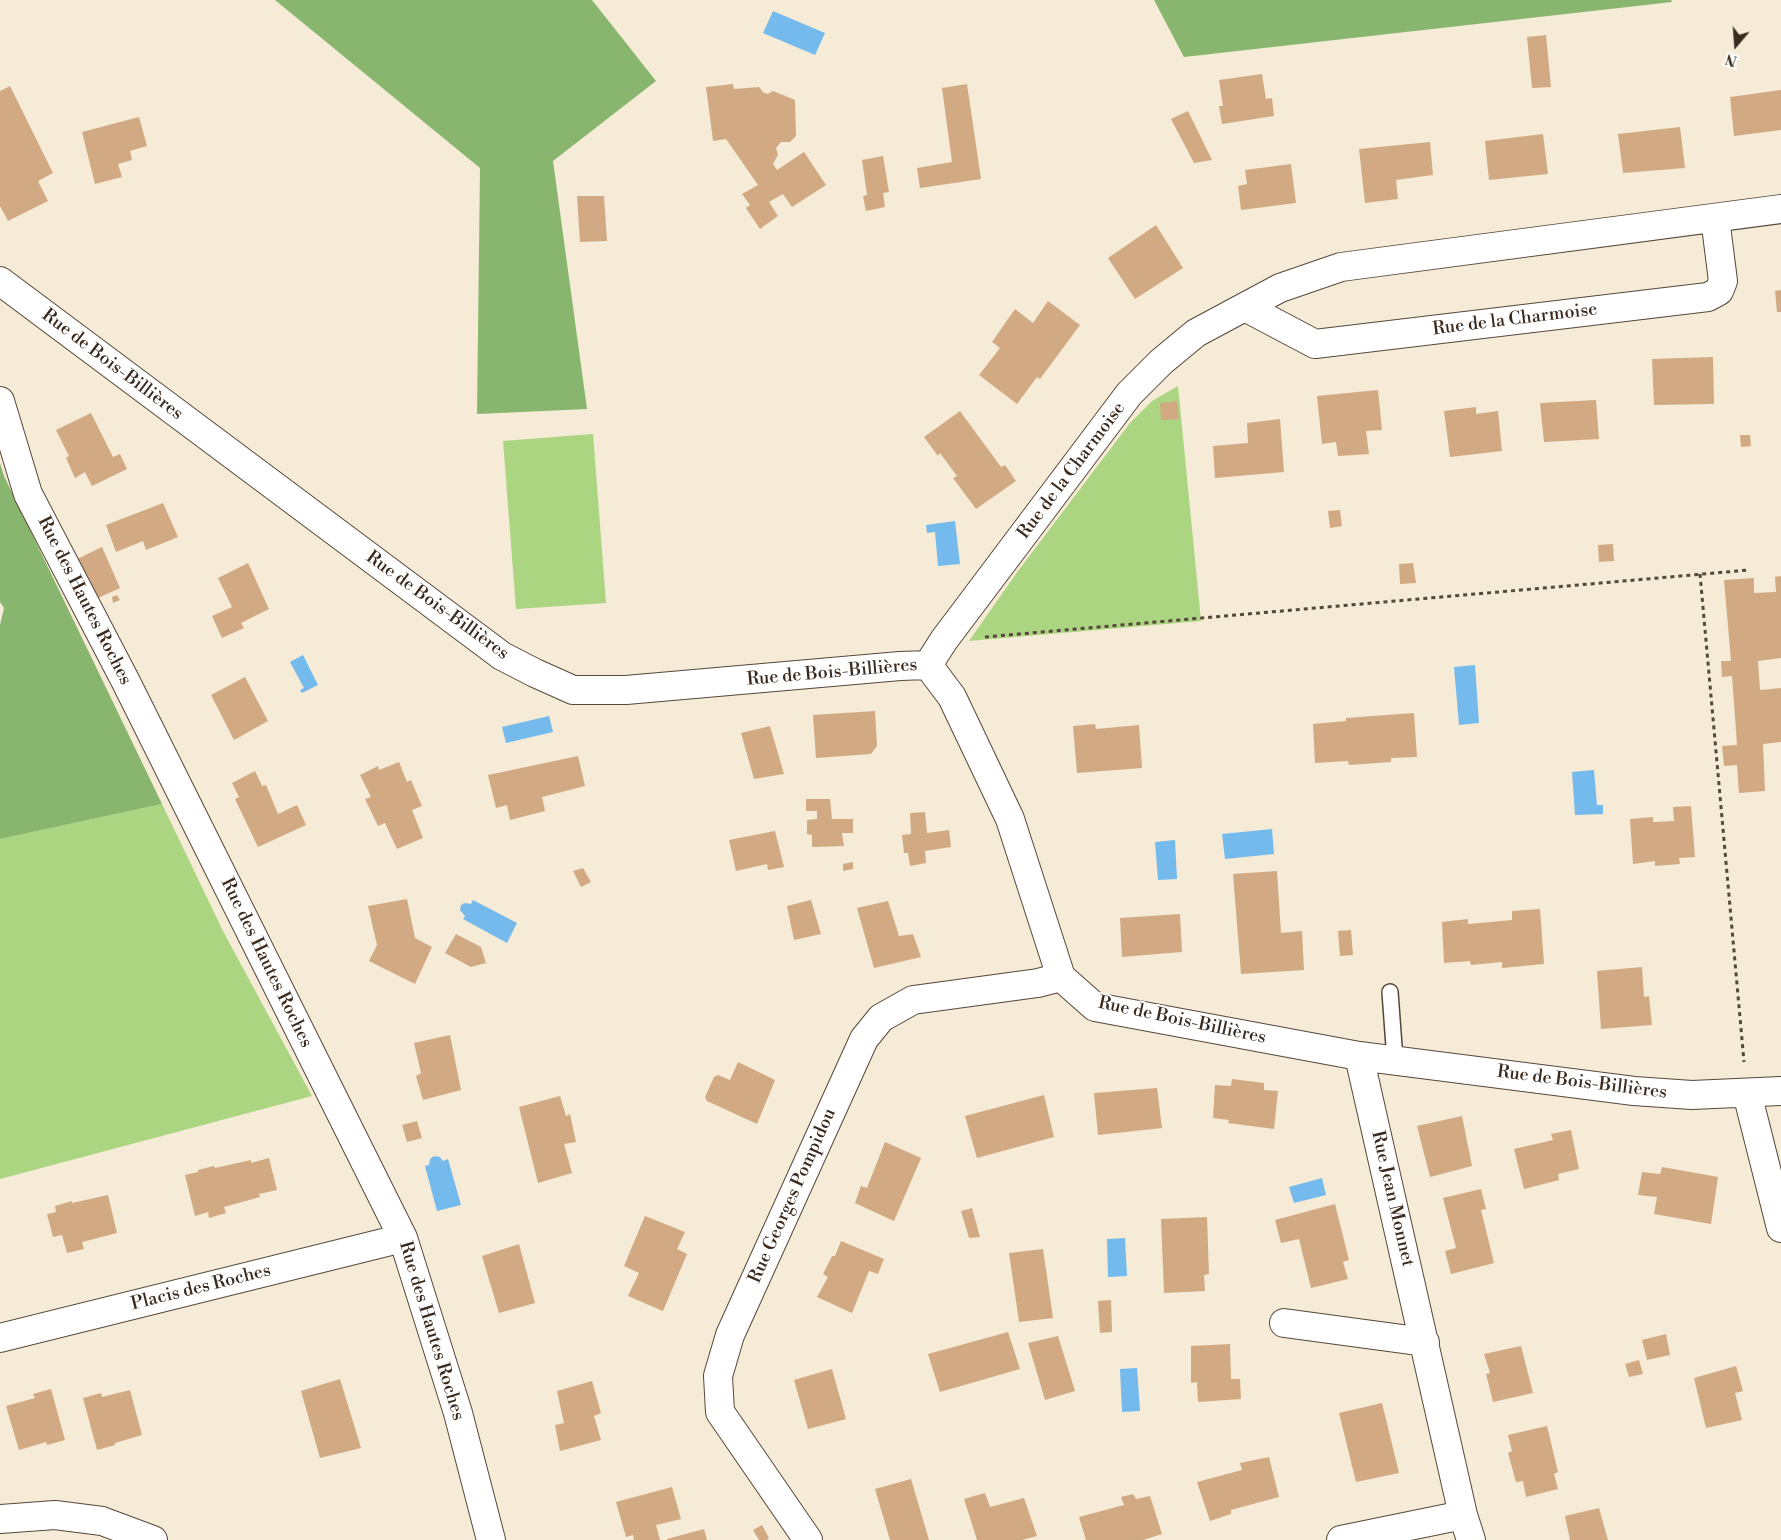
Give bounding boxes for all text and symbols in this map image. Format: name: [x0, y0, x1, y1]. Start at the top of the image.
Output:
north arrow: [1711, 20, 1761, 70]
text: N: [1723, 49, 1739, 70]
street label: Rue de la Charmoise: [1431, 299, 1599, 341]
street label: Rue de Bois-Billières: [37, 305, 187, 425]
street label: Rue de la Charmoise: [1013, 398, 1131, 544]
street label: Rue des Hautes Roches: [32, 513, 136, 689]
street label: Rue de Bois-Billières: [361, 547, 513, 665]
street label: Rue de Bois-Billières: [746, 655, 918, 691]
street label: Rue des Hautes Roches: [215, 875, 317, 1051]
street label: Rue de Bois-Billières: [1096, 993, 1268, 1049]
street label: Rue de Bois-Billières: [1496, 1062, 1668, 1104]
street label: Rue Georges Pompidou: [745, 1105, 841, 1287]
street label: Rue Jean Monnet: [1366, 1129, 1418, 1269]
street label: Rue des Hautes Roches: [393, 1239, 469, 1423]
street label: Placis des Roches: [129, 1260, 273, 1316]

